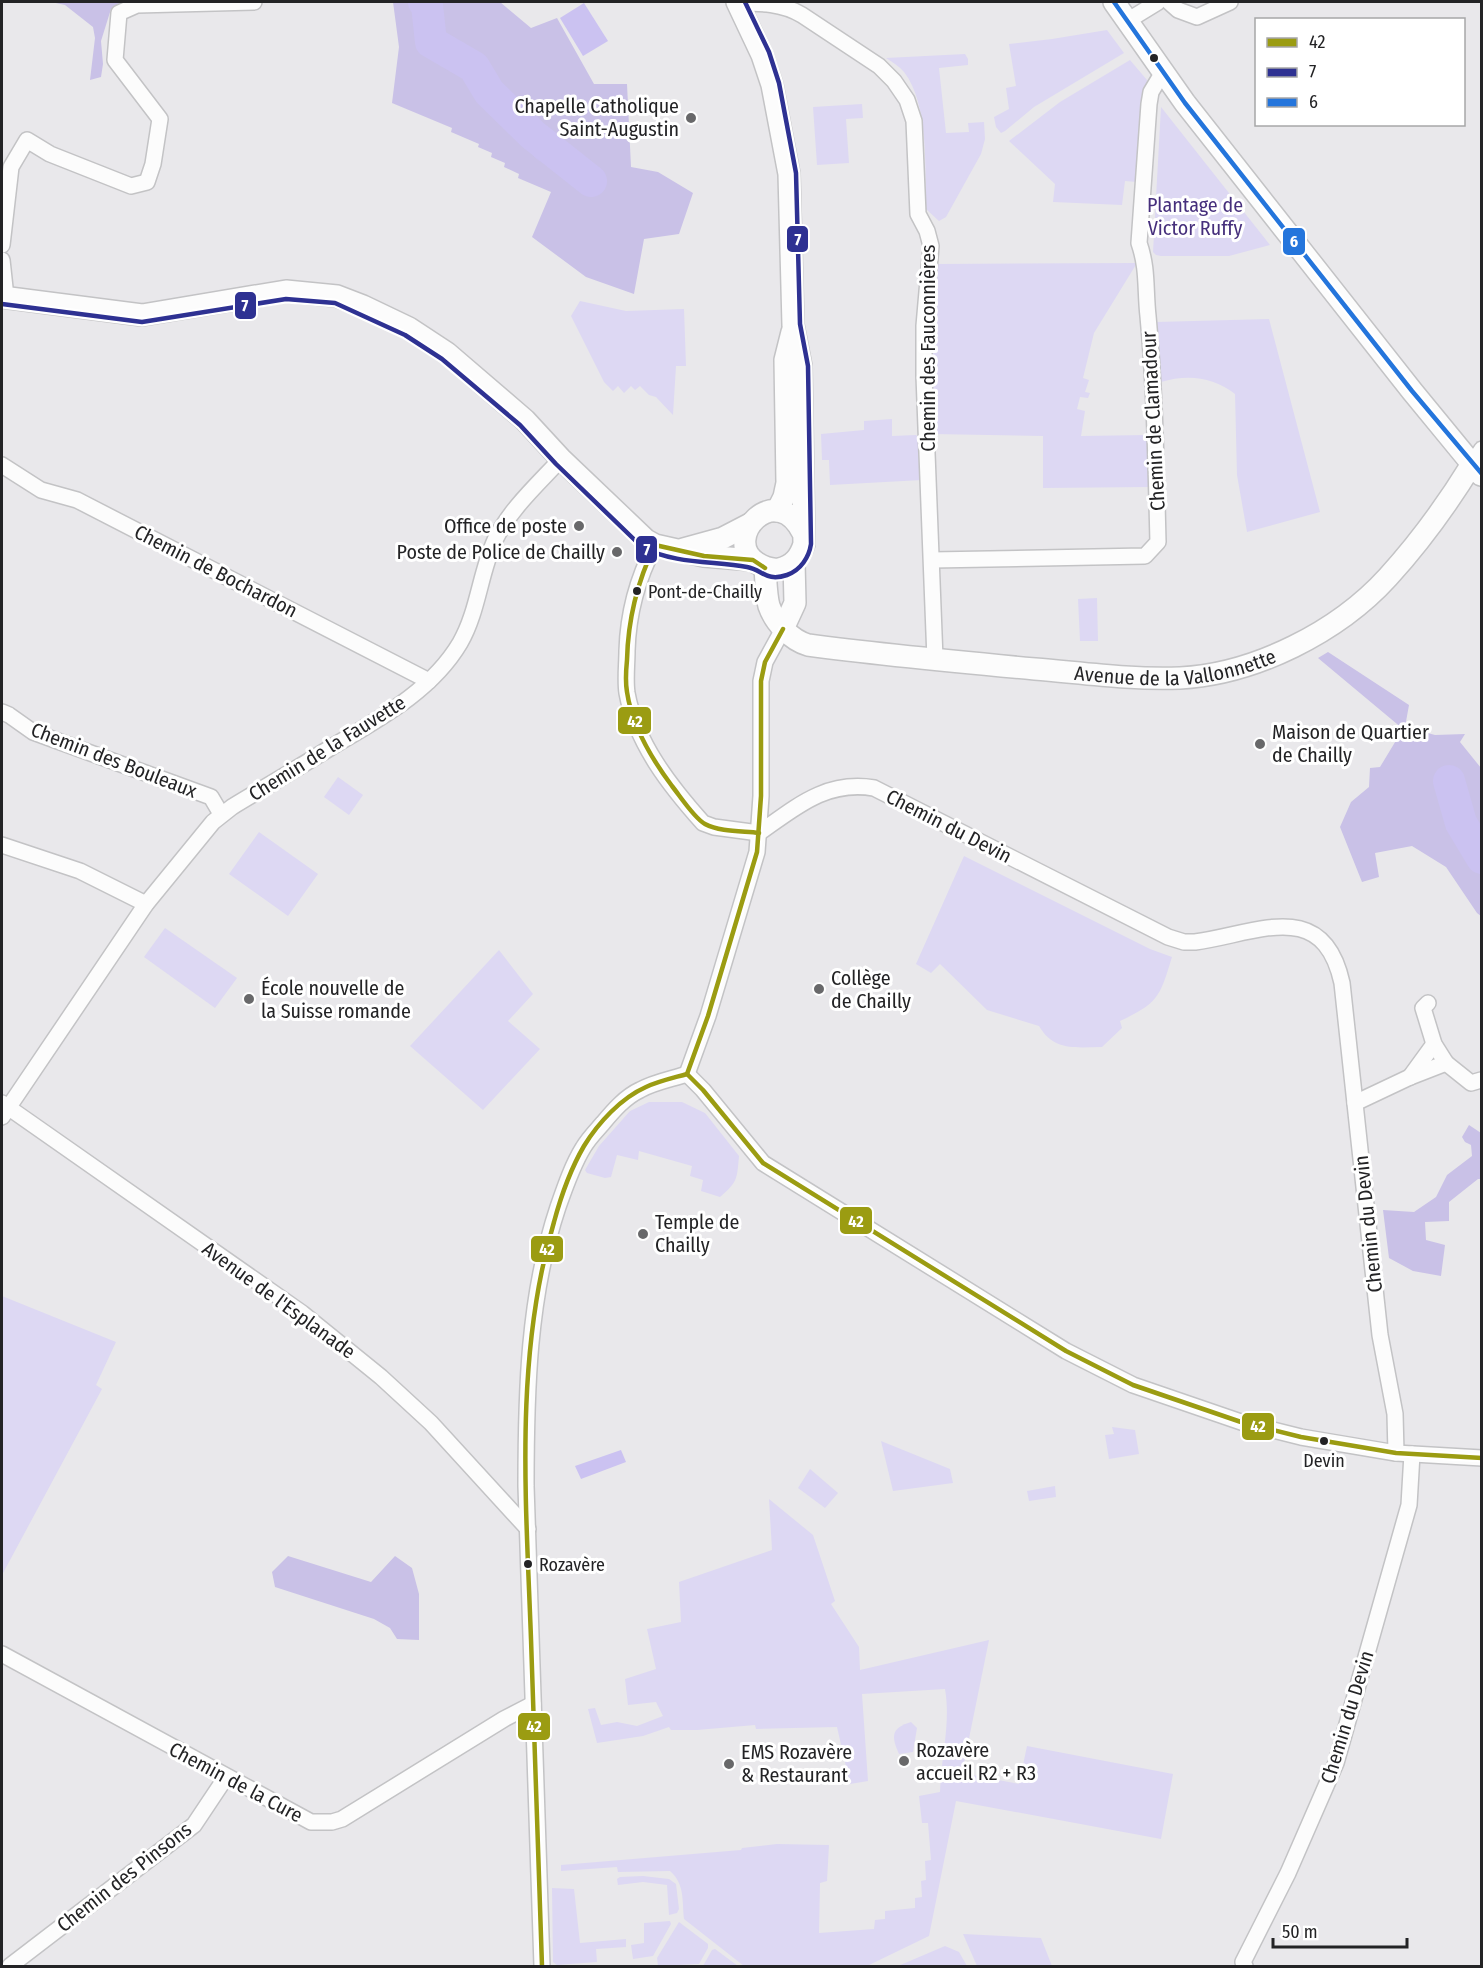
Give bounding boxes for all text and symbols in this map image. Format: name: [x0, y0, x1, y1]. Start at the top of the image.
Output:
legend: [1255, 18, 1465, 126]
text: 42: [1309, 31, 1325, 53]
unlabelled marker: [1148, 52, 1160, 64]
text: 7: [1309, 61, 1316, 83]
text: 6: [1309, 91, 1318, 113]
place label: Chapelle Catholique Saint-Augustin: [514, 94, 679, 141]
marker: Chapelle Catholique Saint-Augustin: [684, 111, 698, 125]
park label: Plantage de Victor Ruffy: [1147, 193, 1243, 240]
line badge: 7: [786, 225, 809, 253]
line badge: 6: [1282, 227, 1306, 256]
text: 7: [795, 230, 802, 249]
text: 6: [1290, 232, 1298, 251]
street label: Chemin des Fauconnières: [916, 244, 940, 452]
line badge: 7: [234, 291, 257, 320]
text: 7: [242, 296, 249, 315]
street label: Chemin de Clamadour: [1136, 330, 1170, 512]
place label: Office de poste: [444, 514, 567, 538]
street label: Chemin de Bochardon: [130, 519, 302, 623]
marker: Office de poste: [572, 519, 586, 533]
line badge: 7: [635, 535, 658, 564]
place label: Poste de Police de Chailly: [397, 540, 605, 564]
text: 7: [644, 540, 651, 559]
marker: Poste de Police de Chailly: [610, 545, 624, 559]
place label: Pont-de-Chailly: [648, 581, 762, 603]
marker: Pont-de-Chailly: [631, 585, 643, 597]
street label: Avenue de la Vallonnette: [1073, 644, 1279, 690]
street label: Chemin de la Fauvette: [244, 690, 410, 806]
line badge: 42: [617, 706, 652, 735]
text: 42: [627, 712, 643, 731]
street label: Chemin des Bouleaux: [28, 717, 201, 803]
place label: Maison de Quartier de Chailly: [1272, 720, 1429, 767]
marker: Maison de Quartier de Chailly: [1253, 737, 1267, 751]
street label: Chemin du Devin: [882, 784, 1016, 868]
place label: Collège de Chailly: [831, 966, 911, 1013]
place label: École nouvelle de la Suisse romande: [261, 976, 411, 1023]
marker: Collège de Chailly: [812, 982, 826, 996]
marker: École nouvelle de la Suisse romande: [242, 992, 256, 1006]
street label: Chemin du Devin: [1349, 1154, 1387, 1294]
line badge: 42: [839, 1206, 873, 1235]
place label: Temple de Chailly: [655, 1210, 739, 1257]
text: 42: [848, 1212, 864, 1231]
marker: Temple de Chailly: [636, 1227, 650, 1241]
line badge: 42: [530, 1235, 564, 1263]
street label: Avenue de l'Esplanade: [198, 1236, 360, 1364]
text: 42: [539, 1240, 555, 1259]
line badge: 42: [1241, 1412, 1275, 1441]
text: 42: [1250, 1417, 1266, 1436]
marker: Devin: [1318, 1435, 1330, 1447]
place label: Devin: [1303, 1450, 1345, 1472]
place label: Rozavère: [539, 1554, 605, 1576]
marker: Rozavère: [522, 1558, 534, 1570]
street label: Chemin du Devin: [1315, 1648, 1379, 1786]
line badge: 42: [517, 1712, 551, 1741]
text: 42: [526, 1717, 542, 1736]
street label: Chemin de la Cure: [165, 1737, 307, 1827]
place label: Rozavère accueil R2 + R3: [916, 1738, 1036, 1785]
place label: EMS Rozavère & Restaurant: [741, 1740, 852, 1787]
marker: Rozavère accueil R2 + R3: [897, 1754, 911, 1768]
marker: EMS Rozavère & Restaurant: [722, 1757, 736, 1771]
street label: Chemin des Pinsons: [52, 1817, 196, 1937]
scale bar: [1273, 1911, 1406, 1949]
text: 50 m: [1282, 1921, 1318, 1943]

